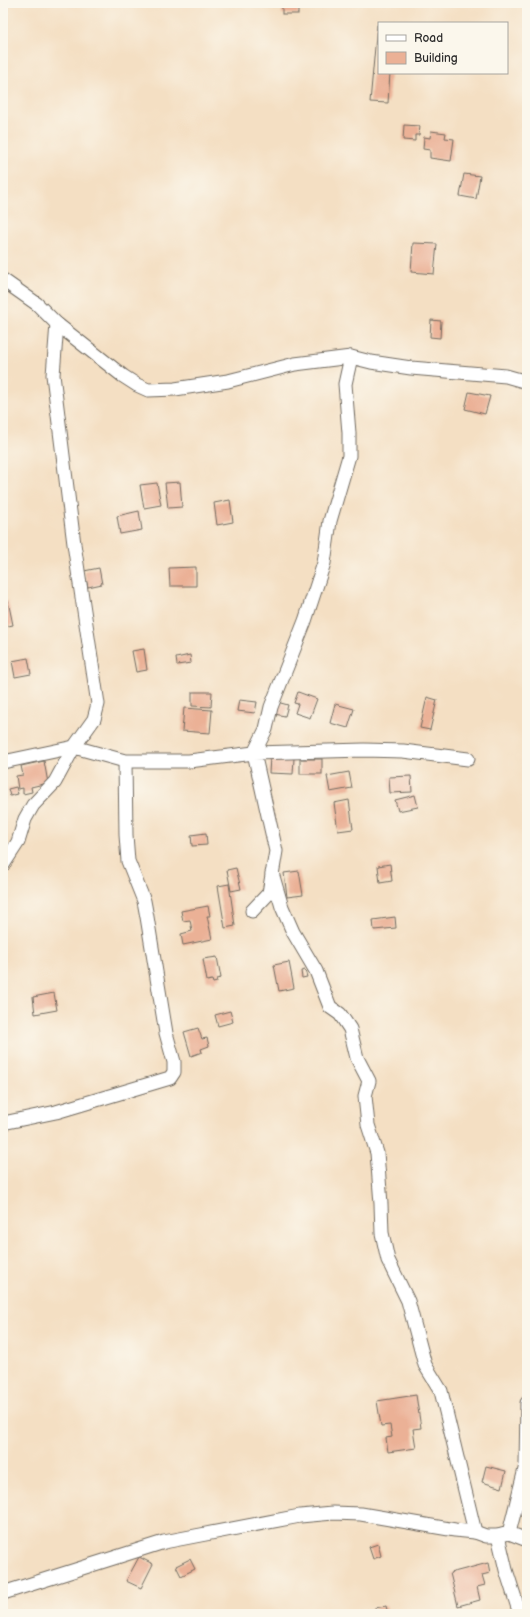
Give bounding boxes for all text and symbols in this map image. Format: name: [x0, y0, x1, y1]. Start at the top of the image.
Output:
legend: [378, 22, 508, 74]
text: Road: [414, 31, 443, 46]
text: Building: [414, 51, 458, 66]

